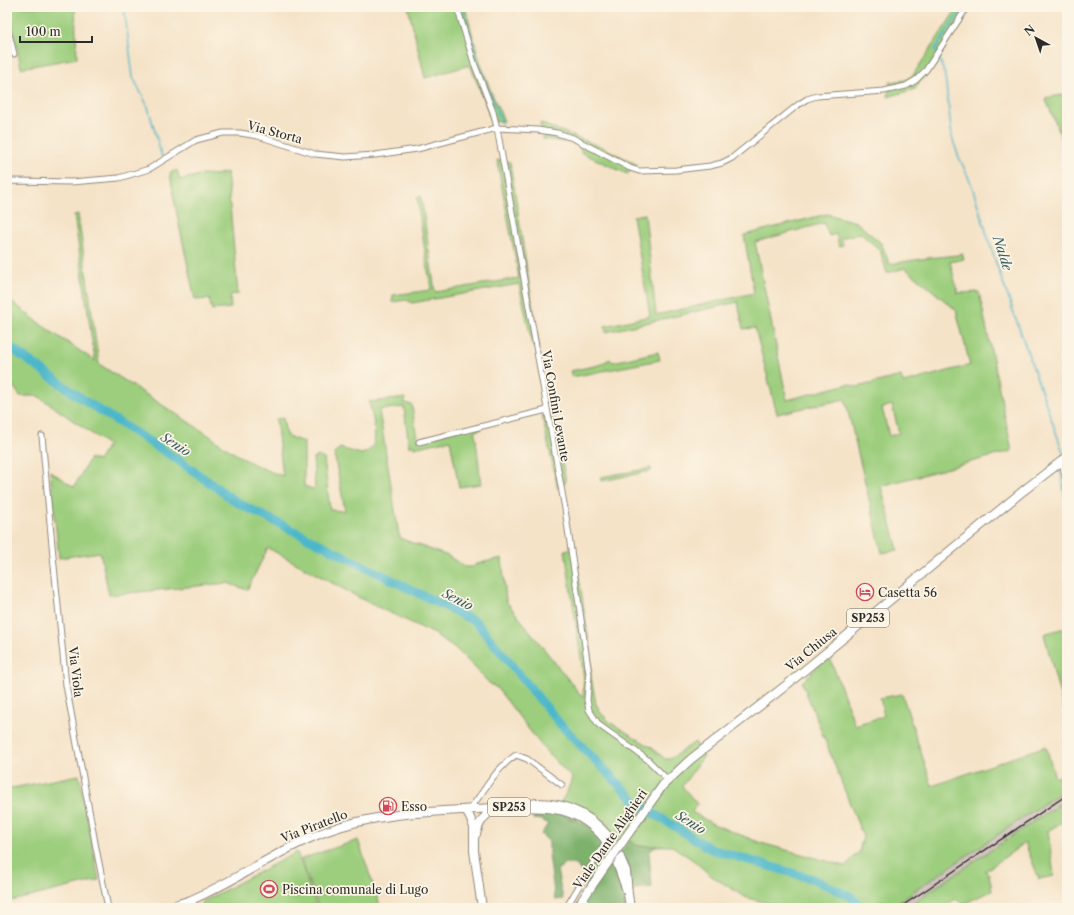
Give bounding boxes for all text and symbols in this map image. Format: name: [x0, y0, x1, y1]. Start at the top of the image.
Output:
scale bar: [20, 18, 92, 44]
north arrow: [1016, 18, 1056, 58]
text: N: [1021, 22, 1038, 39]
text: 100 m: [26, 24, 61, 39]
street label: Via Storta: [245, 117, 305, 147]
water label: Nalde: [990, 233, 1016, 273]
street label: Via Confini Levante: [539, 348, 573, 463]
water label: Senio: [157, 428, 194, 459]
hotel icon: Casetta 56: [855, 582, 875, 602]
water label: Senio: [439, 584, 476, 613]
place label: Casetta 56: [878, 585, 937, 600]
road number: SP253: [847, 609, 889, 627]
street label: Via Chiusa: [782, 624, 840, 675]
street label: Via Viola: [65, 645, 87, 699]
street label: Viale Dante Alighieri: [569, 786, 650, 893]
fuel station icon: Esso: [378, 796, 398, 816]
road number: SP253: [488, 798, 530, 816]
place label: Esso: [401, 799, 427, 814]
street label: Via Piratello: [278, 806, 349, 846]
water label: Senio: [672, 806, 709, 837]
sports icon: Piscina comunale di Lugo: [259, 879, 279, 899]
place label: Piscina comunale di Lugo: [282, 882, 428, 897]

